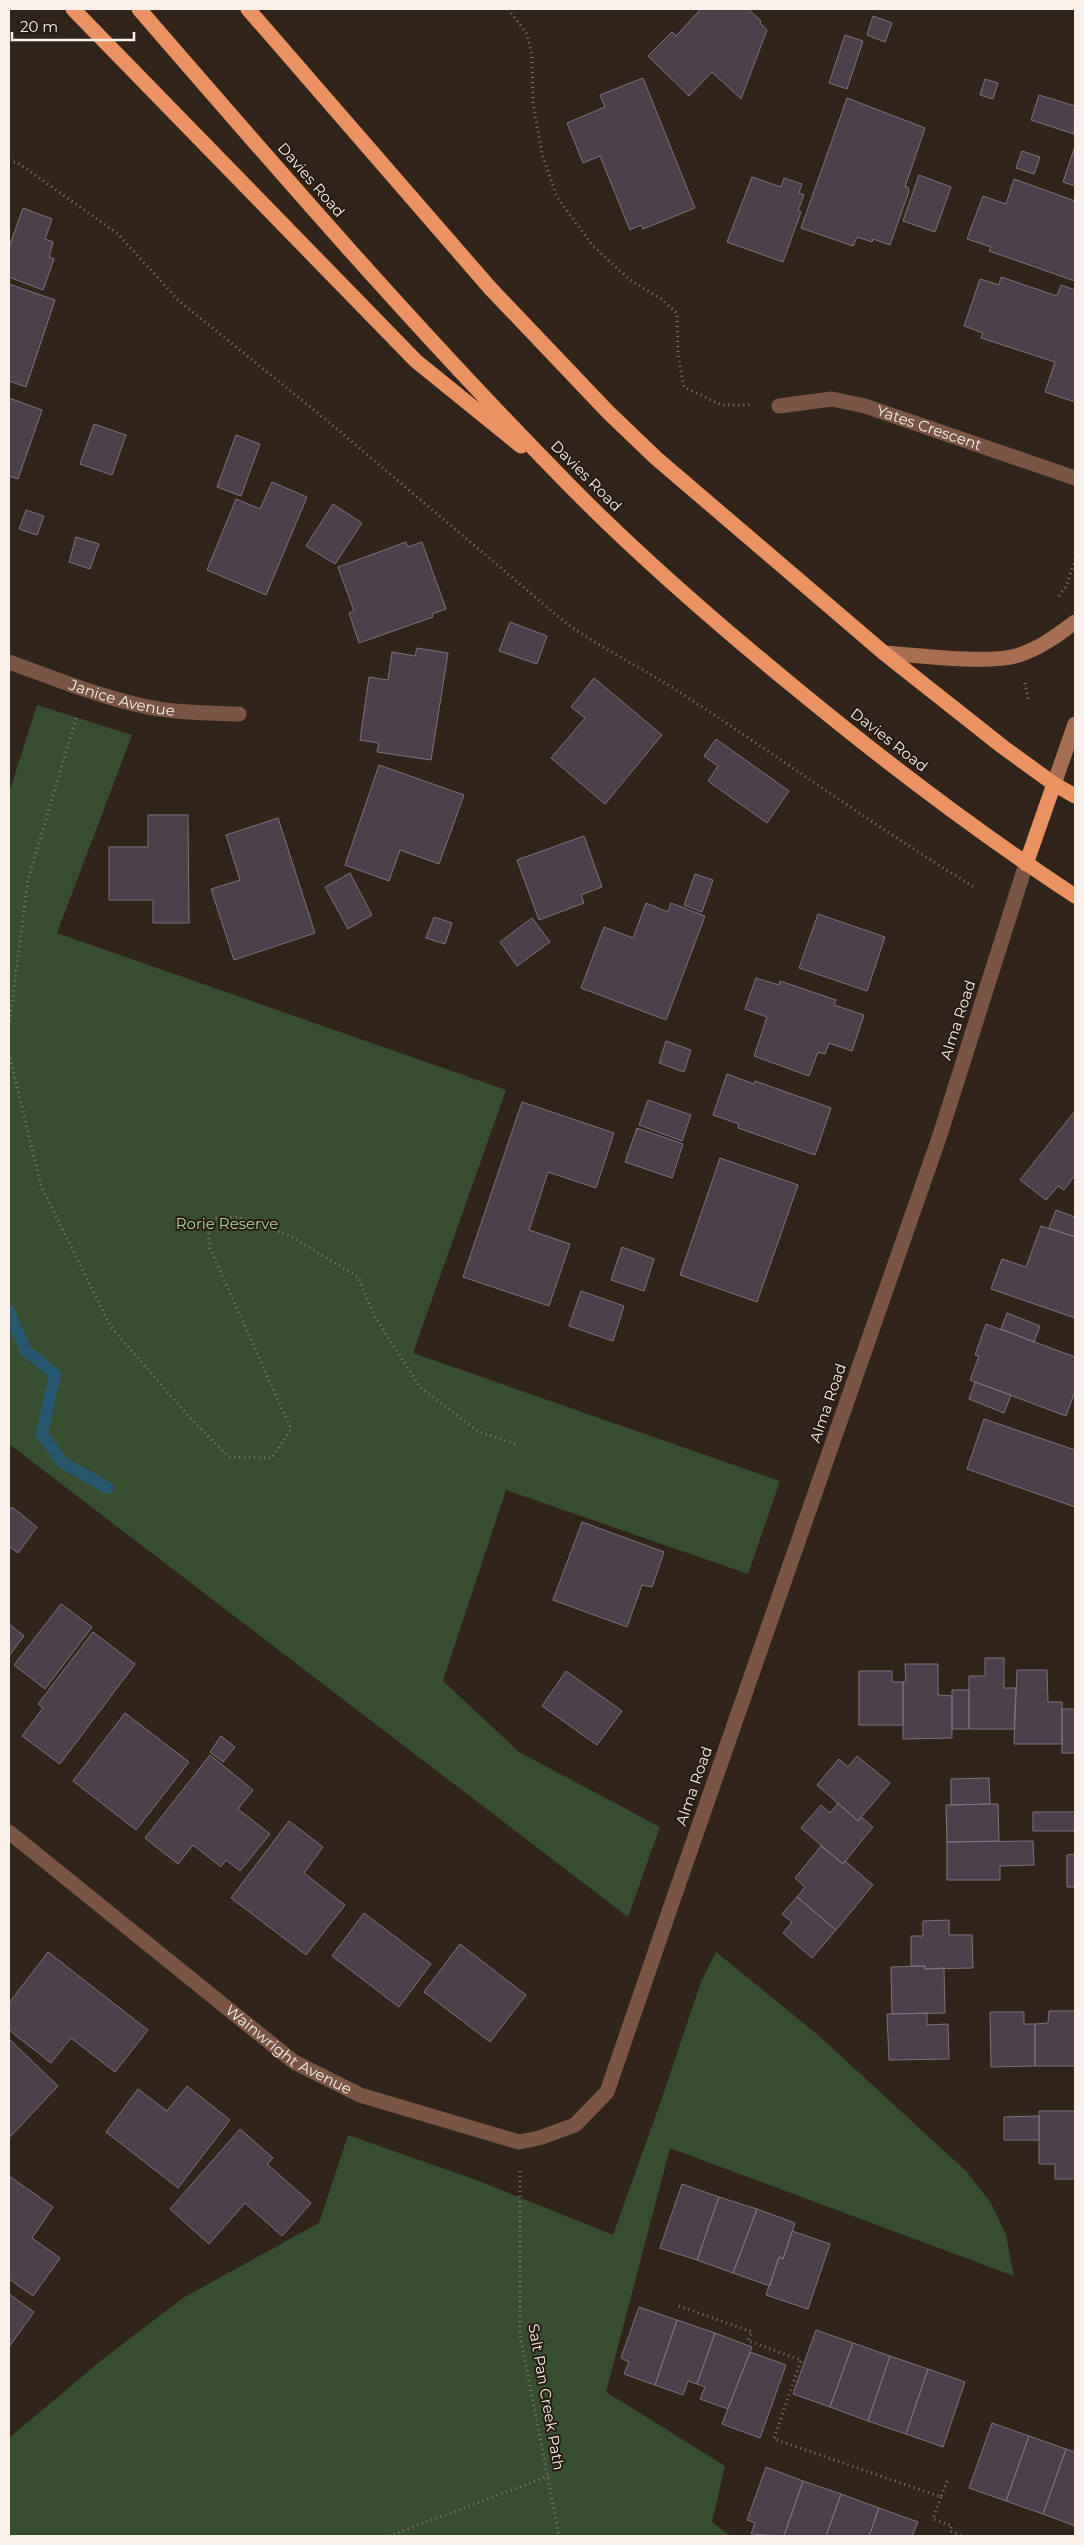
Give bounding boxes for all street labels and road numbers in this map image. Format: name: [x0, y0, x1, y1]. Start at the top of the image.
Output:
street label: Davies Road: [274, 138, 349, 221]
street label: Yates Crescent: [874, 401, 984, 454]
street label: Davies Road: [547, 436, 626, 515]
street label: Janice Avenue: [66, 675, 176, 720]
street label: Davies Road: [847, 704, 932, 776]
street label: Alma Road: [936, 978, 979, 1062]
street label: Alma Road: [805, 1361, 850, 1445]
street label: Alma Road: [671, 1744, 716, 1828]
street label: Wainwright Avenue: [222, 2000, 355, 2098]
street label: Salt Pan Creek Path: [524, 2322, 569, 2472]

